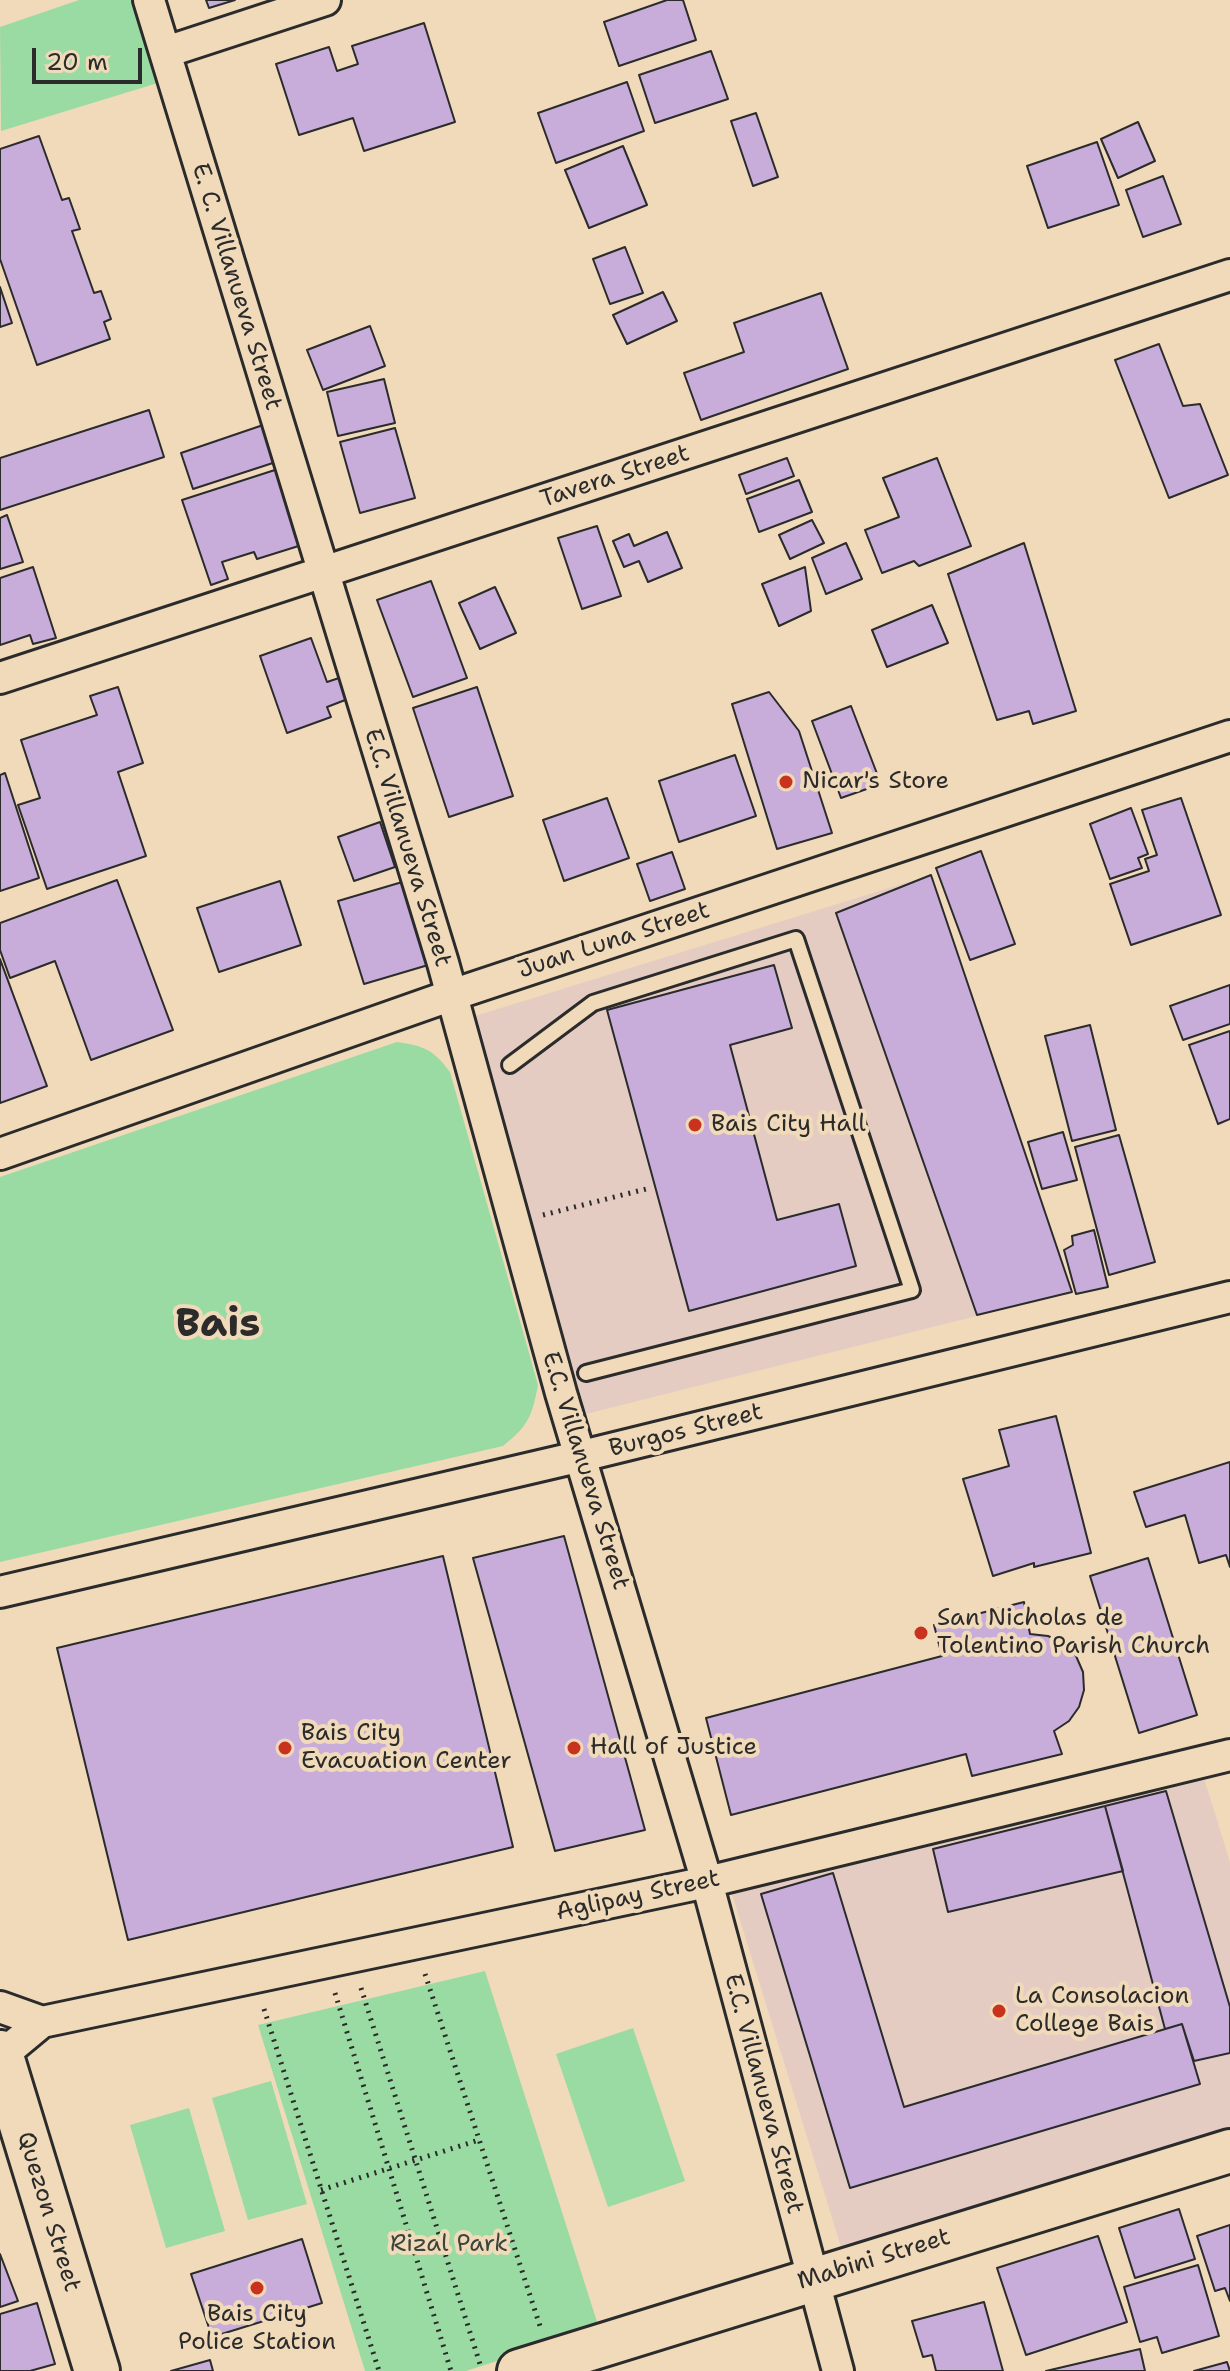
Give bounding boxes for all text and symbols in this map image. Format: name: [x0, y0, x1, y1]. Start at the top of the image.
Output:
scale bar: [36, 32, 146, 82]
text: 20 m: [46, 46, 108, 78]
street label: E. C. Villanueva Street: [185, 160, 287, 414]
street label: Tavera Street: [537, 439, 693, 515]
street label: E.C. Villanueva Street: [357, 726, 457, 970]
place label: Nicar's Store: [802, 768, 949, 796]
marker: Nicar's Store: [777, 773, 795, 791]
street label: Juan Luna Street: [515, 896, 713, 986]
place label: Bais City Hall: [711, 1111, 866, 1139]
marker: Bais City Hall: [686, 1116, 704, 1134]
district label: Bais: [176, 1302, 260, 1350]
street label: E.C. Villanueva Street: [535, 1349, 635, 1593]
street label: Burgos Street: [606, 1398, 766, 1464]
place label: San Nicholas de Tolentino Parish Church: [937, 1605, 1210, 1661]
marker: San Nicholas de Tolentino Parish Church: [912, 1624, 930, 1642]
place label: Bais City Evacuation Center: [301, 1720, 512, 1776]
place label: Hall of Justice: [590, 1734, 757, 1762]
marker: Bais City Evacuation Center: [276, 1739, 294, 1757]
marker: Hall of Justice: [565, 1739, 583, 1757]
street label: Aglipay Street: [554, 1865, 722, 1927]
street label: E.C. Villanueva Street: [717, 1971, 809, 2217]
place label: La Consolacion College Bais: [1015, 1983, 1189, 2039]
marker: La Consolacion College Bais: [990, 2002, 1008, 2020]
street label: Quezon Street: [10, 2129, 86, 2295]
street label: Mabini Street: [794, 2223, 954, 2297]
park label: Rizal Park: [390, 2231, 508, 2259]
marker: Bais City Police Station: [248, 2279, 266, 2297]
place label: Bais City Police Station: [178, 2301, 336, 2357]

